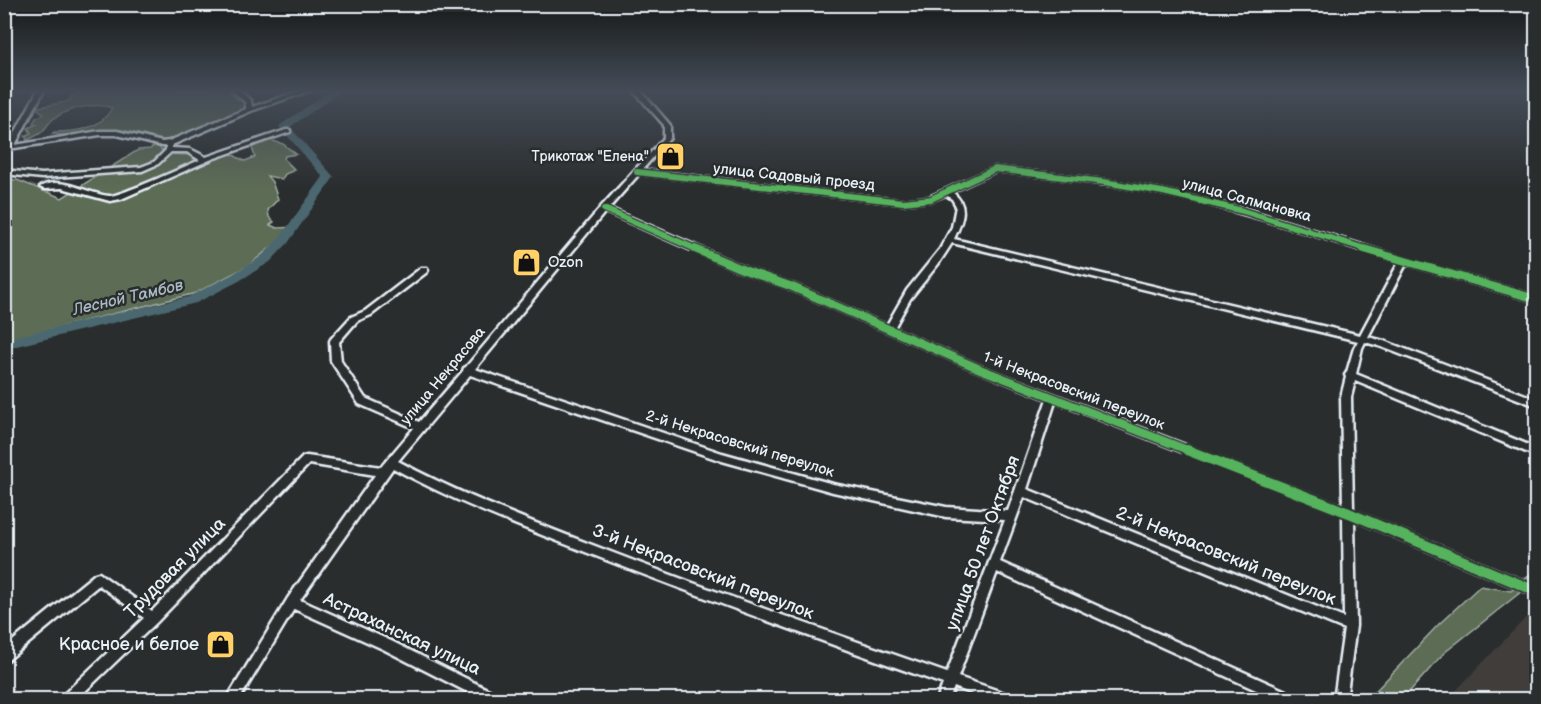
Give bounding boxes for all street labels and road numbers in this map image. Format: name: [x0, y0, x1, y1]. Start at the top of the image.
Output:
street label: улица Садовый проезд: [712, 159, 876, 195]
street label: улица Салмановка: [1180, 174, 1314, 226]
street label: улица Некрасова: [396, 323, 490, 429]
street label: 1-й Некрасовский переулок: [980, 348, 1168, 434]
street label: 2-й Некрасовский переулок: [643, 406, 837, 482]
street label: улица 50 лет Октября: [942, 453, 1024, 633]
street label: 2-й Некрасовский переулок: [1113, 502, 1339, 610]
street label: Трудовая улица: [120, 513, 230, 623]
street label: 3-й Некрасовский переулок: [589, 520, 817, 624]
street label: Астраханская улица: [319, 588, 484, 680]

